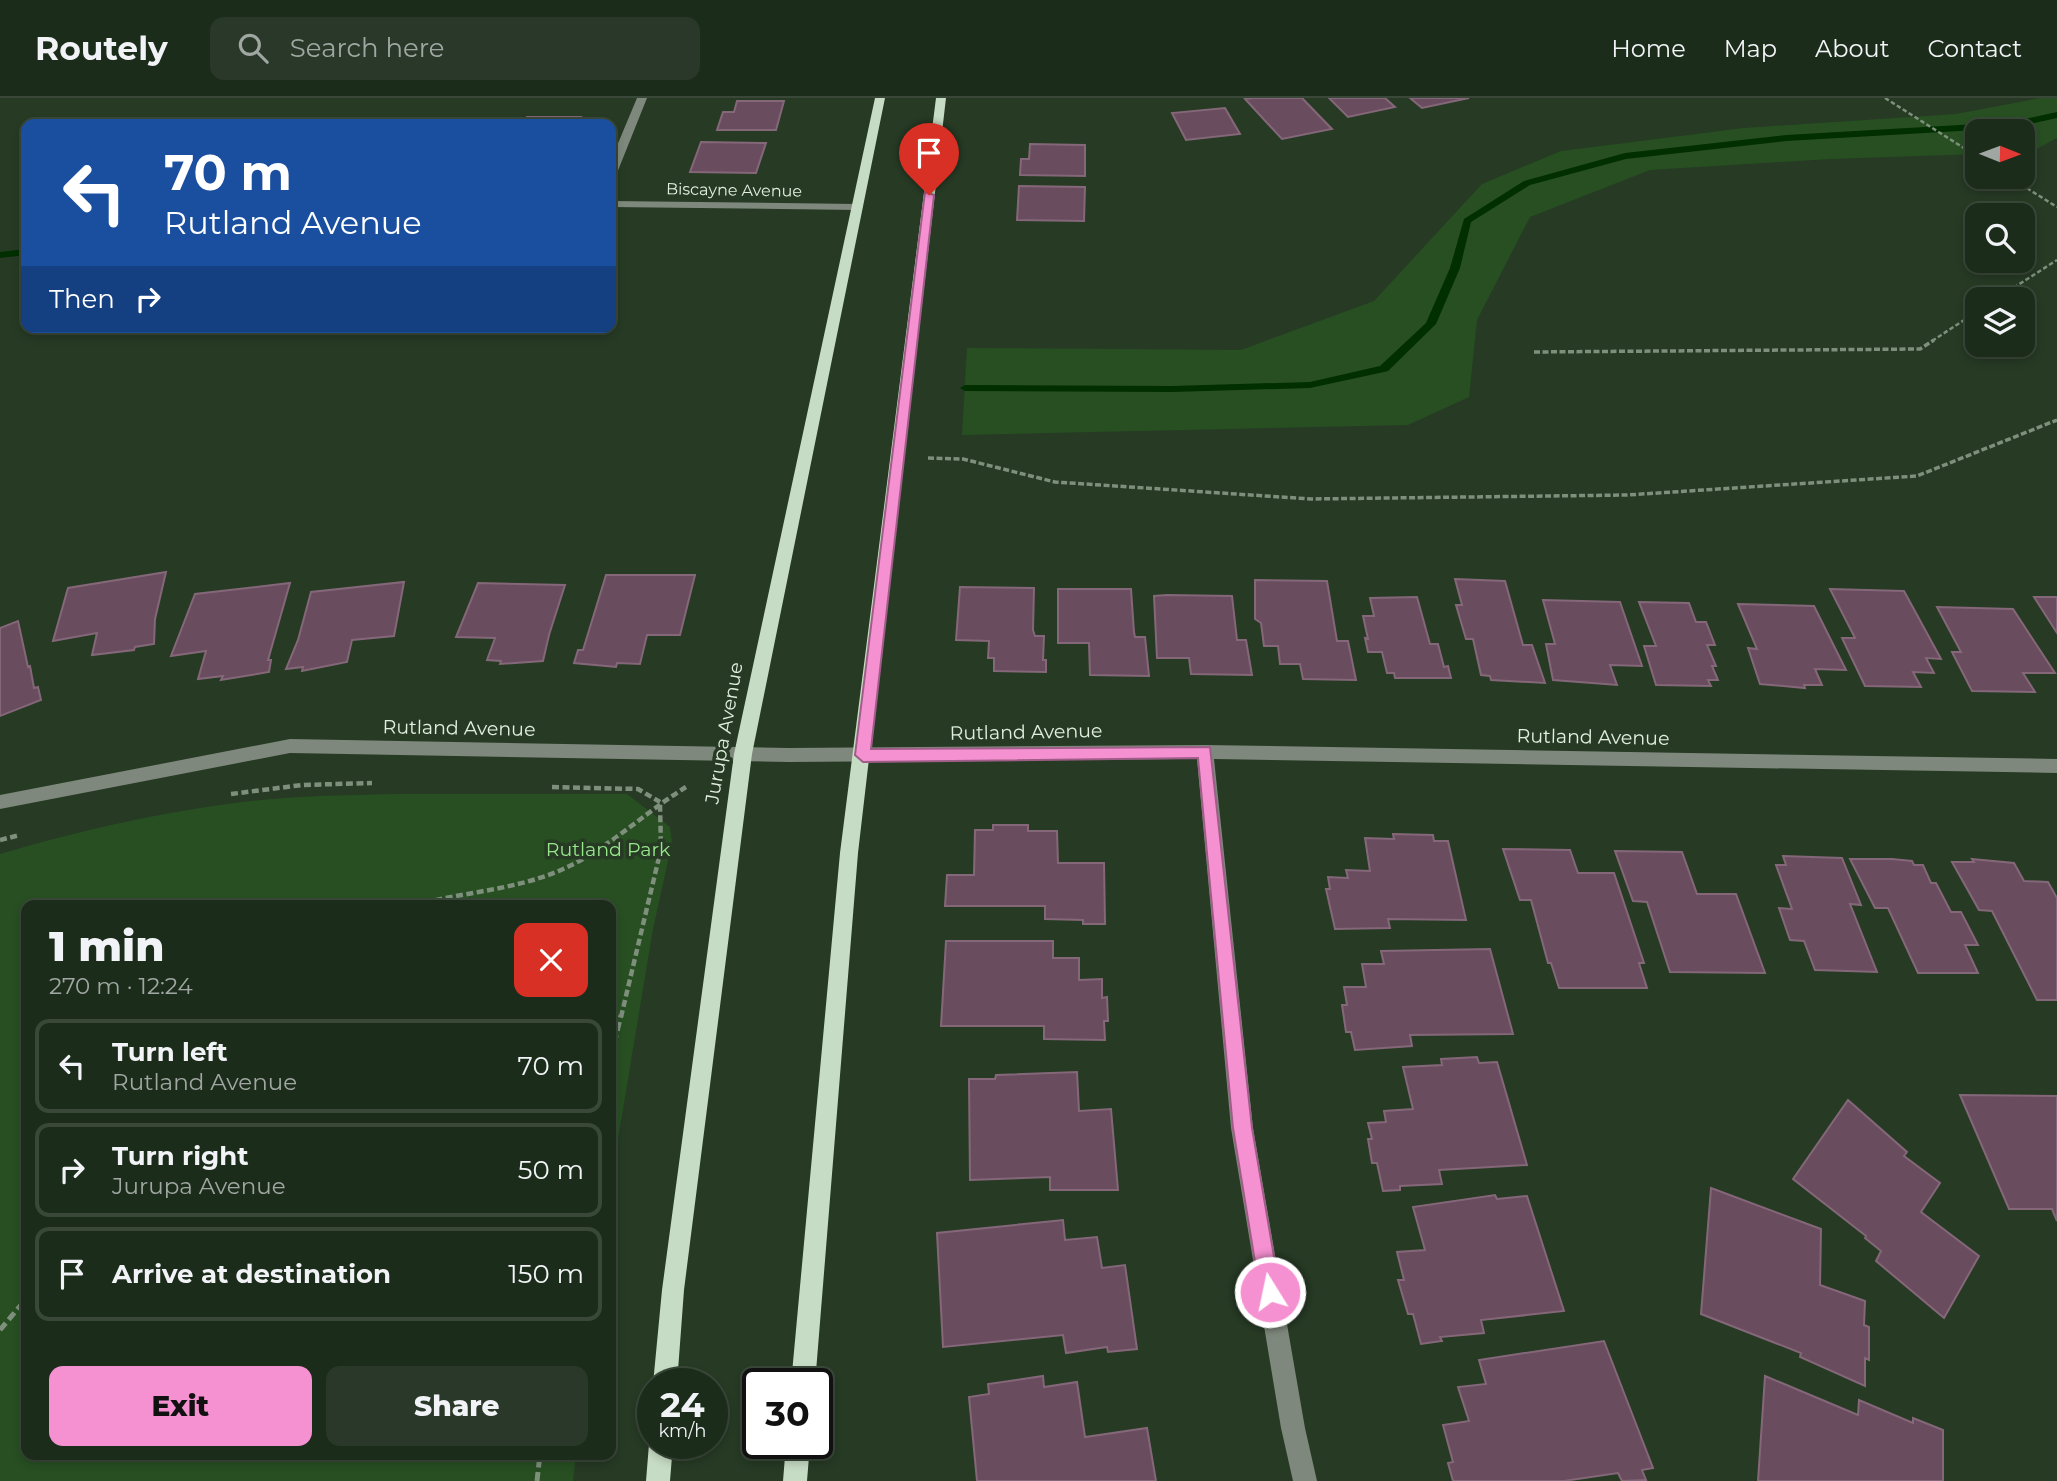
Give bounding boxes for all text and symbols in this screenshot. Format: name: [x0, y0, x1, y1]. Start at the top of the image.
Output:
search box: [210, 17, 700, 80]
text: Routely: [35, 28, 168, 68]
icon: search: [234, 29, 272, 67]
text: Search here: [290, 32, 445, 64]
text: Home: [1611, 34, 1686, 63]
text: Map: [1724, 34, 1777, 63]
text: About: [1815, 34, 1889, 63]
text: Contact: [1927, 34, 2022, 63]
north arrow: [1965, 119, 2035, 189]
map controls: [1965, 119, 2035, 357]
pin: [899, 123, 959, 195]
icon: arrive: [910, 134, 948, 172]
text: 70 m: [164, 143, 292, 202]
icon: left: [49, 147, 140, 238]
street label: Biscayne Avenue: [666, 179, 802, 201]
text: Rutland Avenue: [164, 203, 422, 242]
button: search: [1965, 203, 2035, 273]
icon: right: [129, 280, 167, 318]
text: Then: [49, 283, 115, 315]
button: layers: [1965, 287, 2035, 357]
street label: Jurupa Avenue: [700, 660, 748, 807]
street label: Rutland Avenue: [382, 715, 536, 741]
street label: Rutland Avenue: [949, 719, 1103, 745]
street label: Rutland Avenue: [1516, 724, 1670, 750]
park label: Rutland Park: [546, 838, 671, 861]
text: 1 min: [49, 920, 165, 972]
button: close: [514, 923, 588, 997]
text: 270 m · 12:24: [49, 972, 193, 1000]
text: Turn left: [112, 1036, 228, 1068]
icon: left: [53, 1047, 91, 1085]
text: 70 m: [518, 1050, 584, 1082]
text: Rutland Avenue: [112, 1068, 297, 1096]
text: Turn right: [112, 1140, 248, 1172]
icon: right: [53, 1151, 91, 1189]
text: 50 m: [518, 1154, 584, 1186]
text: Jurupa Avenue: [112, 1172, 286, 1200]
icon: arrive: [53, 1255, 91, 1293]
position arrow: [1233, 1255, 1307, 1329]
text: Arrive at destination: [112, 1258, 391, 1290]
text: 150 m: [508, 1258, 584, 1290]
button: Exit: [49, 1366, 312, 1446]
button: Share: [326, 1366, 588, 1446]
speed limit sign: 30: [742, 1368, 833, 1459]
text: 24: [660, 1383, 705, 1426]
text: km/h: [658, 1420, 707, 1442]

